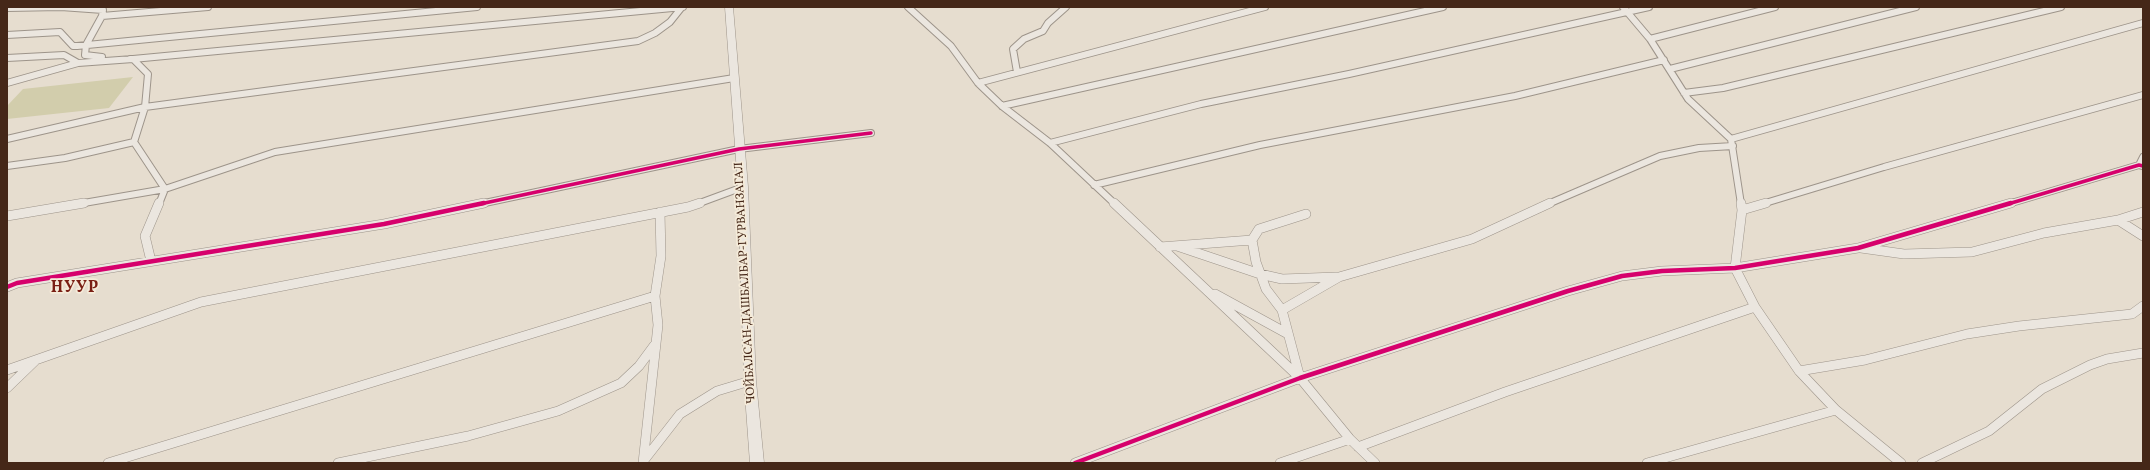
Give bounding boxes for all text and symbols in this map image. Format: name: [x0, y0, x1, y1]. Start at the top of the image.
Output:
street label: ЧОЙБАЛСАН-ДАШБАЛБАР-ГУРВАНЗАГАЛ: [732, 162, 760, 404]
district label: НУУР: [51, 279, 99, 299]

